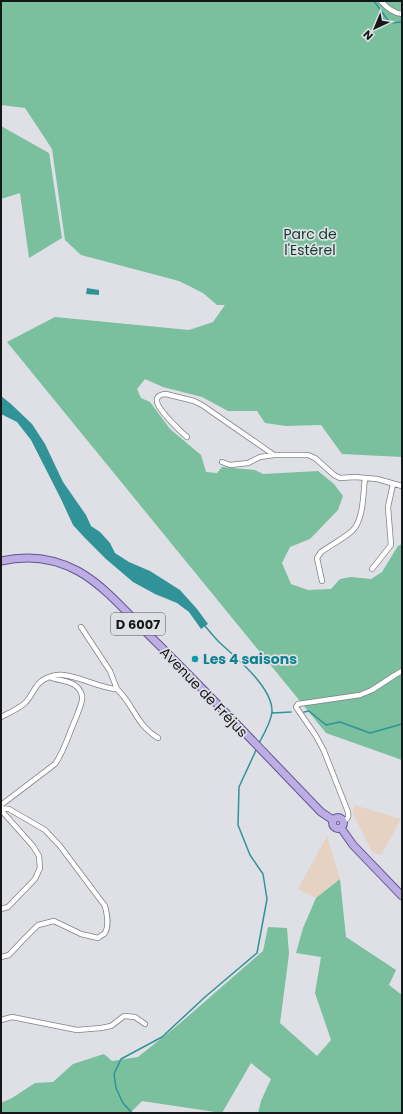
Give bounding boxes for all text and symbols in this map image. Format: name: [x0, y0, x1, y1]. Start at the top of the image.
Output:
north arrow: [355, 8, 395, 48]
text: N: [360, 27, 377, 44]
park label: Parc de l'Estérel: [283, 224, 337, 260]
road number: D 6007: [111, 613, 165, 635]
street label: Avenue de Fréjus: [156, 642, 252, 742]
place label: Les 4 saisons: [203, 649, 297, 669]
marker: Les 4 saisons: [190, 654, 200, 664]

